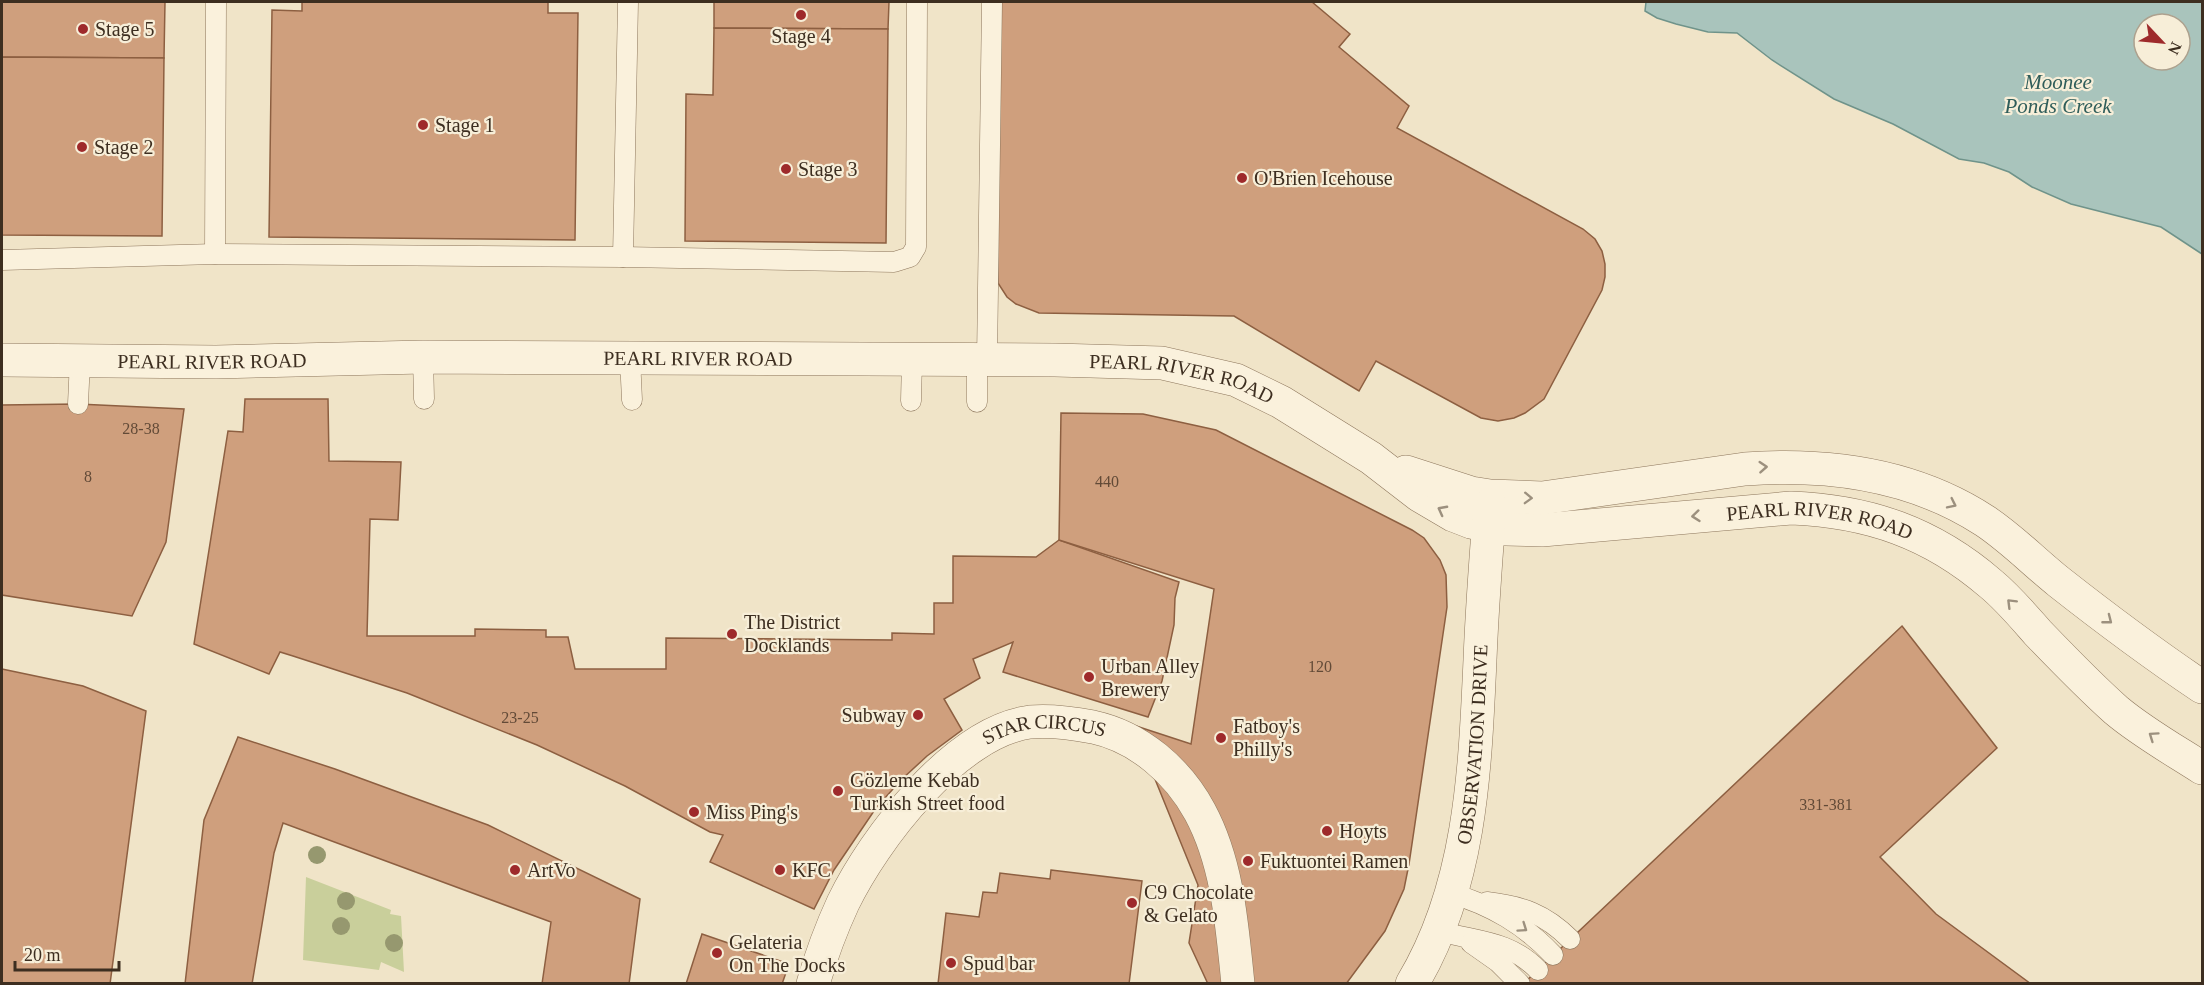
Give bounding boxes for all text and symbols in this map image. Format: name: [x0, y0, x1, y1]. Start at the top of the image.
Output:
marker: Stage 4: [794, 8, 808, 22]
north arrow: [2132, 12, 2192, 72]
place label: Stage 5: [95, 18, 154, 41]
marker: Stage 5: [76, 22, 90, 36]
place label: Stage 4: [771, 25, 831, 48]
text: N: [2165, 39, 2185, 58]
water label: Moonee Ponds Creek: [2003, 70, 2112, 118]
place label: Stage 1: [435, 114, 494, 137]
marker: Stage 1: [416, 118, 430, 132]
place label: Stage 2: [94, 136, 153, 159]
marker: Stage 2: [75, 140, 89, 154]
place label: Stage 3: [798, 158, 857, 181]
marker: Stage 3: [779, 162, 793, 176]
place label: O'Brien Icehouse: [1254, 167, 1393, 189]
marker: O'Brien Icehouse: [1235, 171, 1249, 185]
street label: PEARL RIVER ROAD: [603, 347, 793, 370]
street label: PEARL RIVER ROAD: [117, 349, 307, 373]
street label: PEARL RIVER ROAD: [1089, 350, 1277, 408]
house number: 28-38: [122, 420, 160, 437]
one-way arrow: [1758, 461, 1767, 474]
house number: 8: [84, 468, 92, 485]
house number: 440: [1095, 473, 1119, 490]
one-way arrow: [1523, 491, 1532, 504]
one-way arrow: [1945, 496, 1956, 508]
street label: PEARL RIVER ROAD: [1725, 497, 1916, 544]
one-way arrow: [1437, 505, 1448, 517]
one-way arrow: [1692, 509, 1701, 522]
one-way arrow: [2007, 600, 2018, 610]
place label: The District Docklands: [744, 611, 841, 656]
one-way arrow: [2101, 612, 2112, 623]
marker: The District Docklands: [725, 627, 739, 641]
street label: OBSERVATION DRIVE: [1452, 644, 1492, 846]
place label: Urban Alley Brewery: [1101, 655, 1199, 701]
house number: 120: [1308, 658, 1332, 675]
marker: Urban Alley Brewery: [1082, 670, 1096, 684]
place label: Subway: [842, 704, 906, 727]
marker: Subway: [911, 708, 925, 722]
house number: 23-25: [501, 709, 539, 726]
street label: STAR CIRCUS: [978, 710, 1109, 749]
place label: Fatboy's Philly's: [1233, 715, 1300, 761]
marker: Fatboy's Philly's: [1214, 731, 1228, 745]
one-way arrow: [2149, 732, 2160, 743]
place label: Gözleme Kebab Turkish Street food: [850, 769, 1005, 814]
marker: Gözleme Kebab Turkish Street food: [831, 784, 845, 798]
house number: 331-381: [1799, 796, 1853, 813]
place label: Miss Ping's: [706, 801, 798, 824]
marker: Miss Ping's: [687, 805, 701, 819]
place label: Hoyts: [1339, 820, 1387, 843]
marker: Hoyts: [1320, 824, 1334, 838]
place label: Fuktuontei Ramen: [1260, 850, 1408, 872]
marker: Fuktuontei Ramen: [1241, 854, 1255, 868]
place label: ArtVo: [527, 859, 576, 881]
place label: KFC: [792, 859, 831, 881]
marker: ArtVo: [508, 863, 522, 877]
marker: KFC: [773, 863, 787, 877]
place label: C9 Chocolate & Gelato: [1144, 881, 1254, 926]
marker: C9 Chocolate & Gelato: [1125, 896, 1139, 910]
one-way arrow: [1516, 921, 1527, 932]
place label: Gelateria On The Docks: [729, 931, 845, 976]
scale bar: [15, 934, 118, 972]
text: 20 m: [24, 945, 61, 965]
marker: Gelateria On The Docks: [710, 946, 724, 960]
place label: Spud bar: [963, 952, 1035, 975]
marker: Spud bar: [944, 956, 958, 970]

